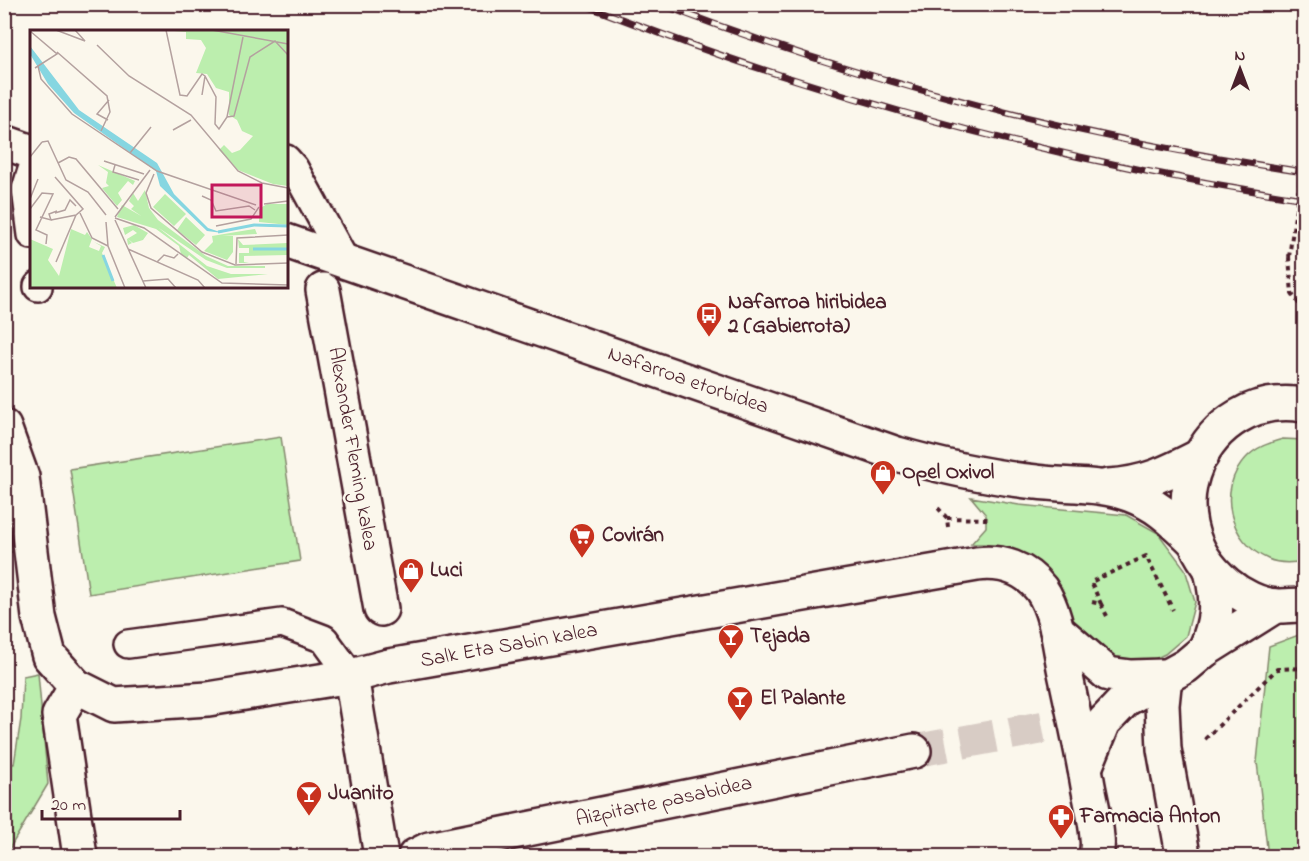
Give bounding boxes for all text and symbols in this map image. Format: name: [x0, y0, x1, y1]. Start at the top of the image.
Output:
inset map: [30, 30, 288, 288]
north arrow: [1210, 39, 1270, 99]
text: N: [1235, 44, 1246, 68]
place label: Nafarroa hiribidea 2 (Gabierrota): [727, 288, 887, 342]
bus stop icon: Nafarroa hiribidea 2 (Gabierrota): [694, 300, 724, 338]
street label: Nafarroa etorbidea: [603, 339, 773, 423]
street label: Alexander Fleming kalea: [317, 345, 385, 554]
shop icon: Opel Oxivol: [868, 458, 898, 496]
place label: Opel Oxivol: [902, 458, 995, 488]
supermarket icon: Covirán: [567, 521, 597, 559]
place label: Covirán: [602, 521, 664, 551]
shop icon: Luci: [396, 556, 426, 594]
place label: Luci: [430, 556, 463, 586]
street label: Salk Eta Sabin kalea: [418, 616, 600, 676]
bar icon: Tejada: [716, 622, 746, 660]
place label: Tejada: [750, 622, 810, 652]
bar icon: El Palante: [725, 684, 755, 722]
place label: El Palante: [760, 684, 846, 714]
street label: Aizpitarte pasabidea: [573, 769, 755, 835]
bar icon: Juanito: [294, 779, 324, 817]
place label: Juanito: [328, 779, 394, 809]
scale bar: [42, 783, 180, 821]
text: 20 m: [51, 793, 86, 819]
pharmacy icon: Farmacia Anton: [1046, 802, 1076, 840]
place label: Farmacia Anton: [1079, 802, 1220, 832]

